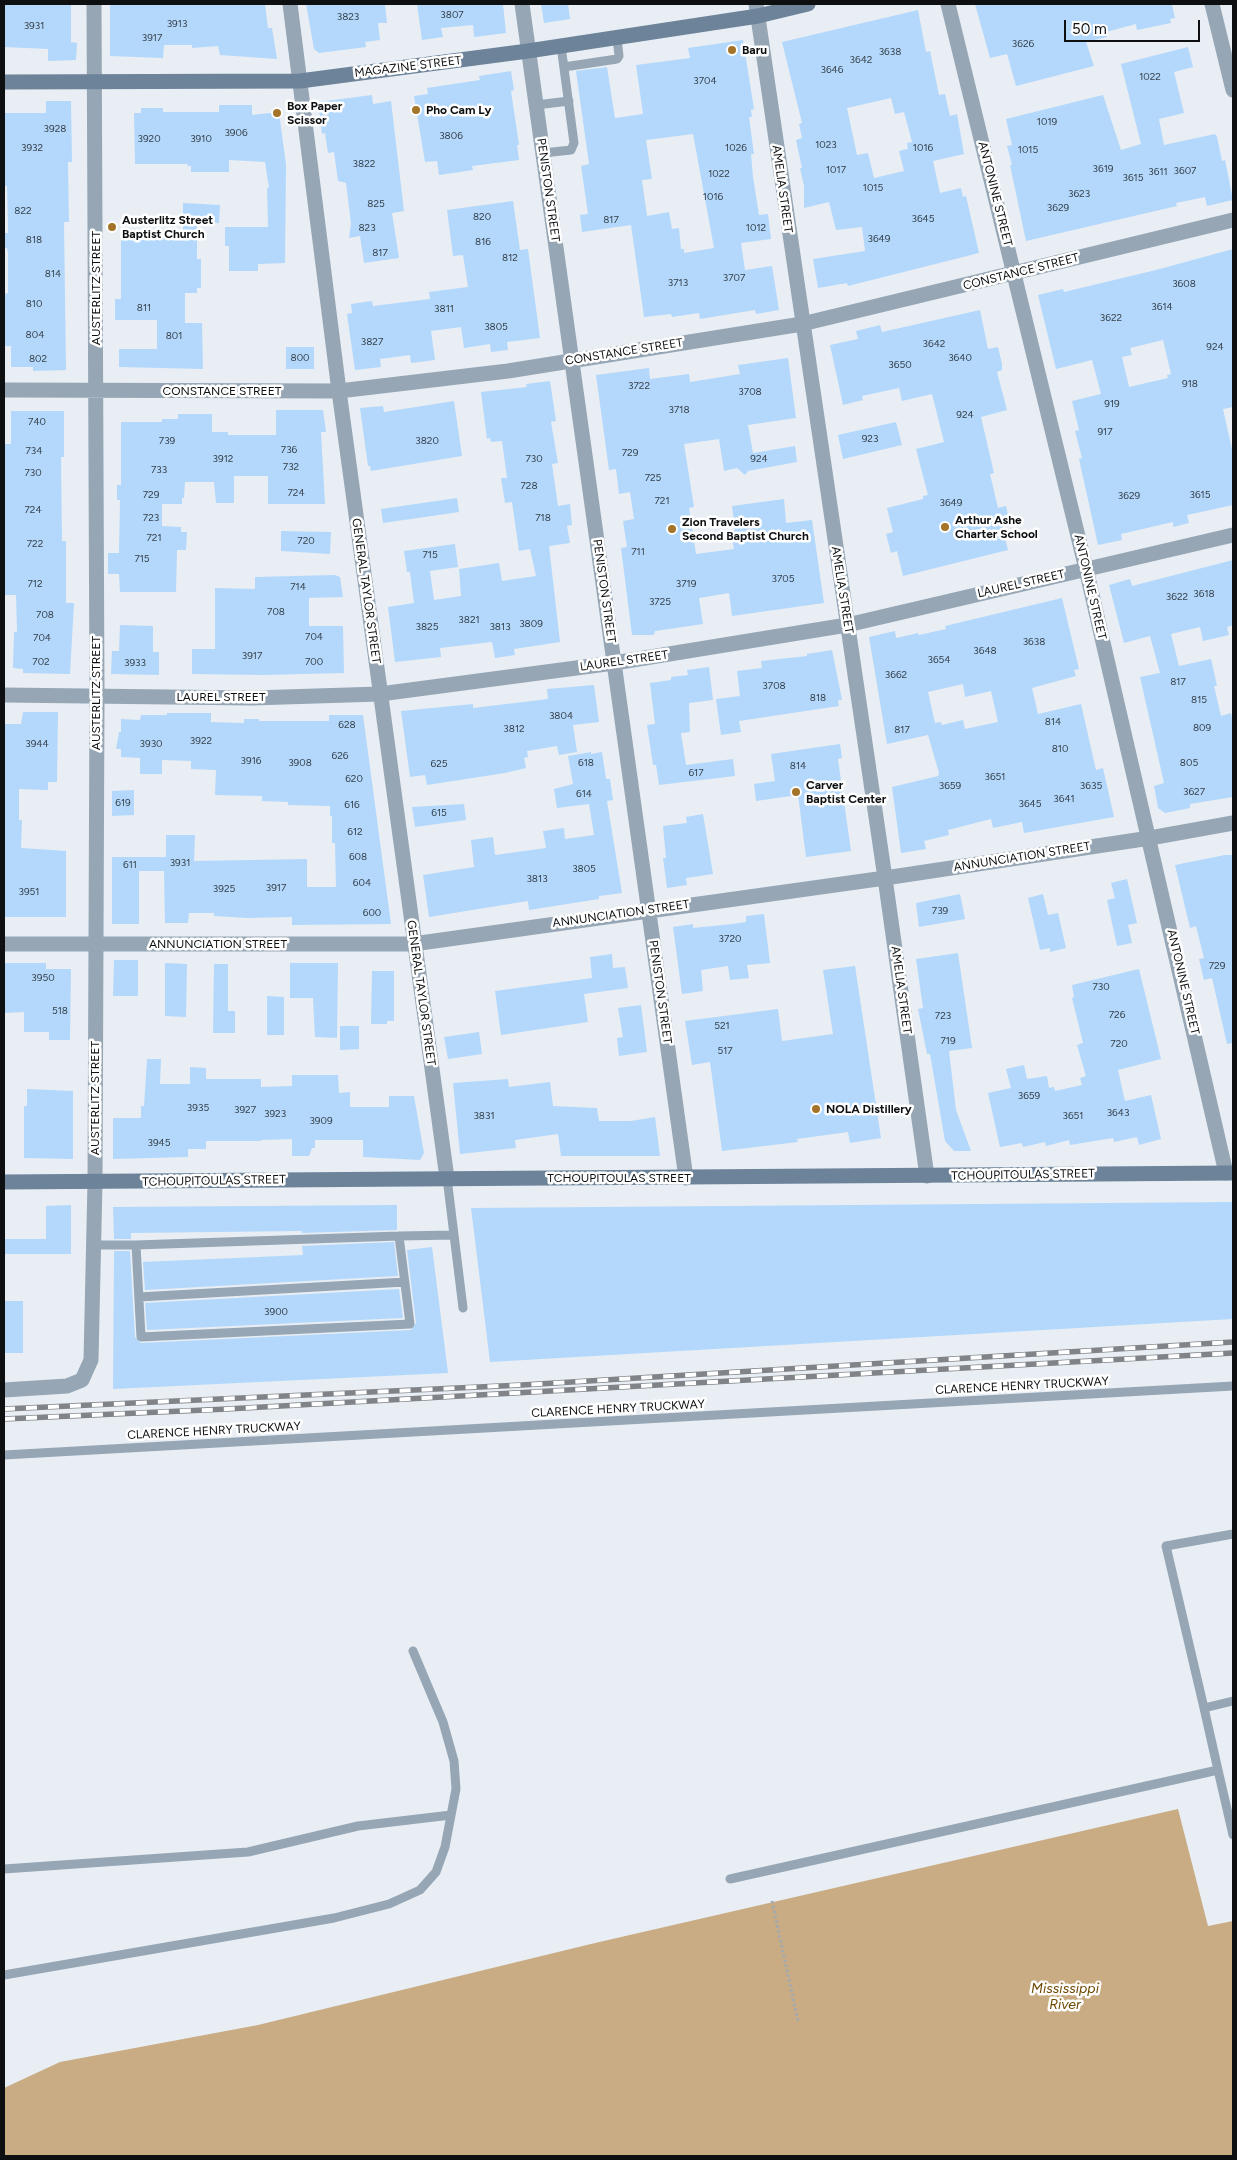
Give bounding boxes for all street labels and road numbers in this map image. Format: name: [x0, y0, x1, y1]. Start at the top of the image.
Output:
street label: MAGAZINE STREET: [354, 53, 462, 81]
street label: PENISTON STREET: [534, 137, 562, 243]
street label: ANTONINE STREET: [975, 140, 1015, 248]
street label: AMELIA STREET: [769, 144, 795, 234]
street label: AUSTERLITZ STREET: [89, 231, 103, 345]
street label: CONSTANCE STREET: [962, 251, 1080, 293]
street label: CONSTANCE STREET: [564, 336, 684, 368]
street label: CONSTANCE STREET: [163, 384, 281, 398]
street label: GENERAL TAYLOR STREET: [349, 517, 383, 665]
street label: ANTONINE STREET: [1071, 533, 1109, 641]
street label: PENISTON STREET: [590, 538, 618, 644]
street label: AMELIA STREET: [828, 545, 856, 635]
street label: LAUREL STREET: [976, 567, 1066, 601]
street label: AUSTERLITZ STREET: [89, 636, 103, 750]
street label: LAUREL STREET: [579, 648, 669, 674]
street label: LAUREL STREET: [176, 690, 266, 704]
street label: ANNUNCIATION STREET: [953, 839, 1091, 875]
street label: ANNUNCIATION STREET: [552, 897, 690, 931]
street label: GENERAL TAYLOR STREET: [404, 919, 438, 1067]
street label: ANTONINE STREET: [1164, 928, 1202, 1036]
street label: ANNUNCIATION STREET: [149, 937, 287, 951]
street label: PENISTON STREET: [646, 939, 674, 1045]
street label: AMELIA STREET: [888, 945, 914, 1035]
street label: AUSTERLITZ STREET: [88, 1041, 102, 1155]
street label: TCHOUPITOULAS STREET: [951, 1167, 1095, 1183]
street label: TCHOUPITOULAS STREET: [547, 1171, 691, 1185]
street label: TCHOUPITOULAS STREET: [142, 1173, 286, 1189]
street label: CLARENCE HENRY TRUCKWAY: [935, 1374, 1109, 1398]
street label: CLARENCE HENRY TRUCKWAY: [531, 1397, 705, 1421]
street label: CLARENCE HENRY TRUCKWAY: [127, 1419, 301, 1443]

